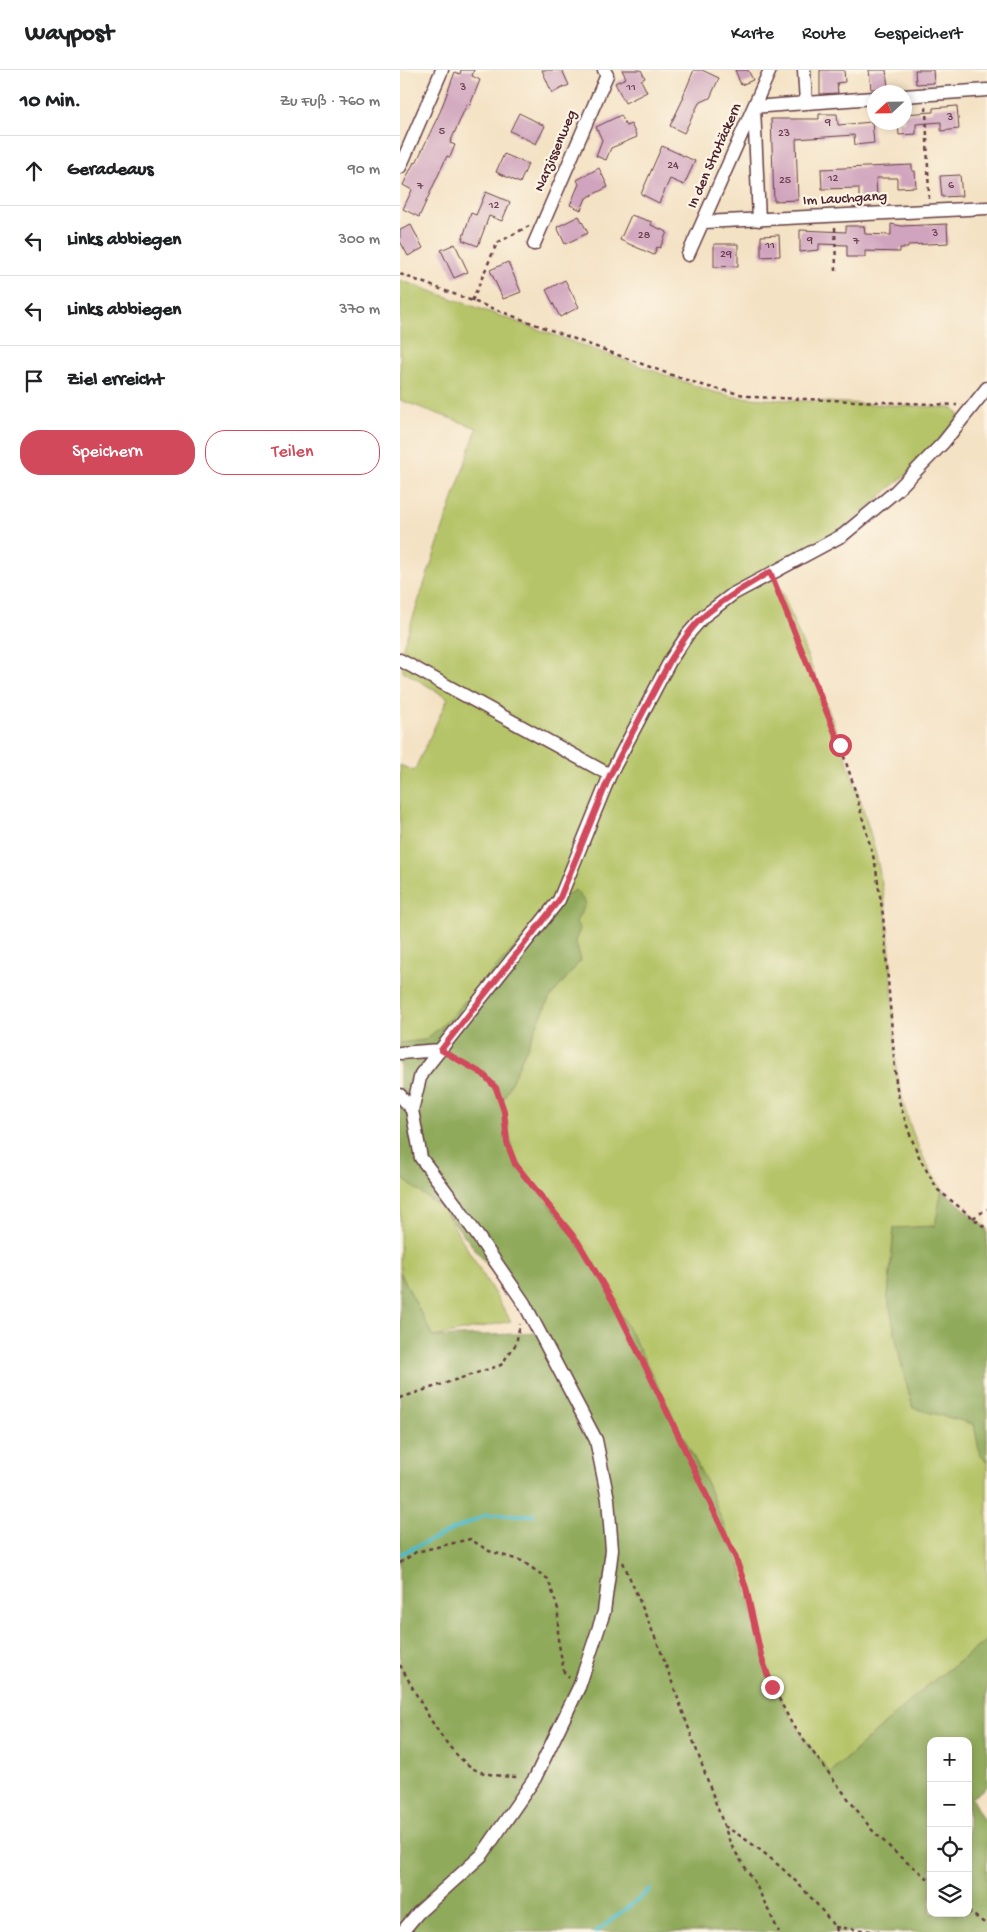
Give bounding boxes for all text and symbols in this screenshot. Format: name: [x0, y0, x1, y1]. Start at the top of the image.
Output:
text: Waypost: [25, 20, 113, 49]
text: Karte: [731, 24, 774, 45]
text: Route: [802, 24, 846, 45]
text: Gespeichert: [874, 24, 962, 45]
house number: 3: [459, 81, 466, 95]
house number: 11: [625, 81, 636, 95]
north arrow: [867, 85, 912, 130]
text: 10 Min.: [20, 90, 81, 115]
text: Zu Fuß · 760 m: [280, 93, 380, 112]
street label: In den Strutäckern: [684, 101, 746, 211]
street label: Narzissenweg: [531, 107, 581, 195]
house number: 3: [946, 111, 953, 125]
house number: 9: [824, 116, 831, 130]
house number: 5: [439, 125, 445, 139]
house number: 23: [778, 127, 790, 141]
icon: ahead: [20, 157, 48, 185]
text: Geradeaus: [67, 159, 153, 182]
house number: 24: [667, 159, 679, 173]
text: 90 m: [348, 161, 380, 180]
house number: 12: [827, 172, 838, 186]
house number: 25: [779, 174, 791, 188]
house number: 6: [948, 179, 955, 193]
house number: 7: [416, 180, 424, 194]
street label: Im Lauchgang: [802, 188, 888, 210]
house number: 12: [488, 199, 499, 213]
icon: left: [20, 227, 48, 255]
house number: 3: [931, 227, 938, 241]
text: Links abbiegen: [67, 229, 181, 252]
house number: 28: [638, 229, 651, 243]
text: 300 m: [338, 231, 380, 250]
house number: 9: [806, 234, 813, 248]
house number: 7: [852, 235, 860, 249]
house number: 11: [764, 239, 775, 253]
house number: 29: [720, 248, 732, 262]
icon: left: [20, 297, 48, 325]
text: Links abbiegen: [67, 299, 181, 322]
text: 370 m: [339, 301, 380, 320]
icon: arrive: [20, 367, 48, 395]
text: Ziel erreicht: [67, 369, 164, 392]
button: Speichern: [20, 430, 195, 475]
button: Teilen: [205, 430, 380, 475]
route start: [829, 734, 852, 757]
route end: [761, 1676, 784, 1699]
map controls: [927, 1737, 972, 1917]
button: +: [927, 1737, 972, 1782]
button: −: [927, 1782, 972, 1827]
button: locate: [927, 1827, 972, 1872]
button: layers: [927, 1872, 972, 1917]

